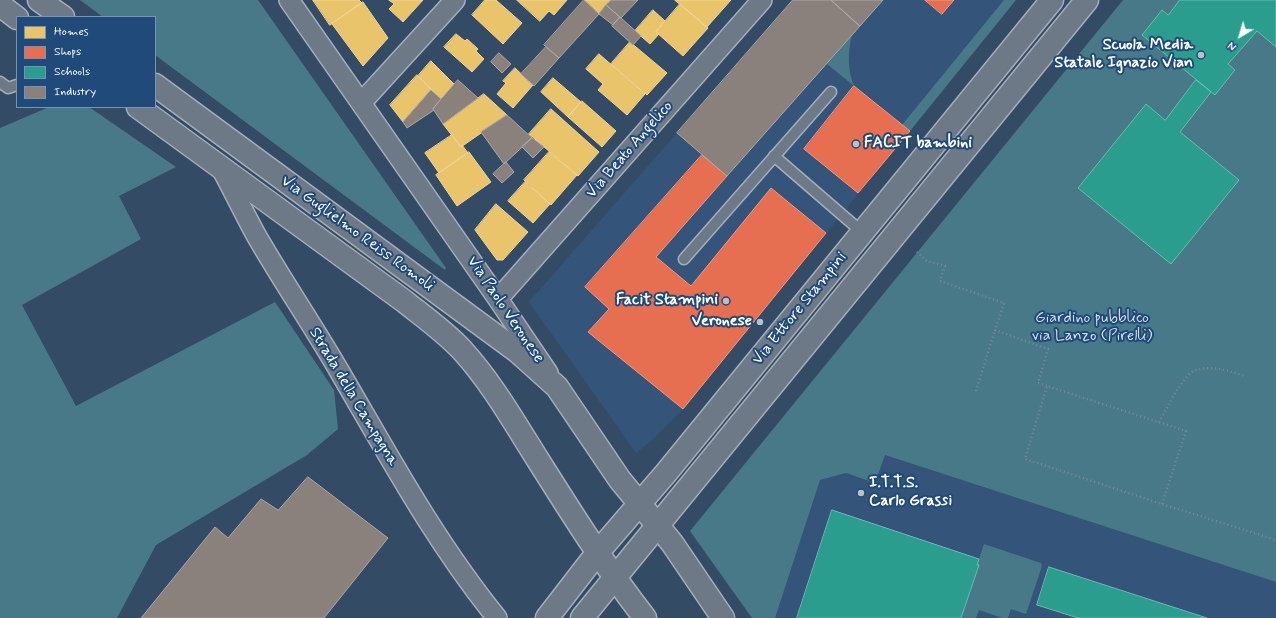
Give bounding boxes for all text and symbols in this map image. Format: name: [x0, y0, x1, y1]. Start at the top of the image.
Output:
legend: [16, 16, 156, 108]
north arrow: [1220, 16, 1260, 56]
text: Homes: [54, 24, 89, 40]
place label: Scuola Media Statale Ignazio Vian: [1055, 36, 1193, 74]
text: N: [1225, 38, 1240, 53]
text: Shops: [54, 44, 81, 60]
marker: Scuola Media Statale Ignazio Vian: [1196, 50, 1206, 60]
text: Schools: [54, 64, 90, 80]
text: Industry: [54, 84, 96, 100]
street label: Via Beato Angelico: [583, 97, 677, 203]
place label: FACIT bambini: [864, 134, 972, 154]
marker: FACIT bambini: [851, 139, 861, 149]
street label: Via Guglielmo Reiss Romoli: [277, 172, 437, 296]
street label: Via Ettore Stampini: [749, 249, 851, 369]
street label: Via Paolo Veronese: [462, 253, 548, 367]
place label: Facit Stampini: [616, 291, 718, 311]
marker: Facit Stampini: [721, 296, 731, 306]
park label: Giardino pubblico via Lanzo (Pirelli): [1032, 309, 1152, 347]
place label: Veronese: [692, 312, 752, 332]
marker: Veronese: [755, 317, 765, 327]
street label: Strada della Campagna: [304, 324, 402, 470]
place label: I.T.T.S. Carlo Grassi: [869, 474, 952, 512]
marker: I.T.T.S. Carlo Grassi: [856, 488, 866, 498]

